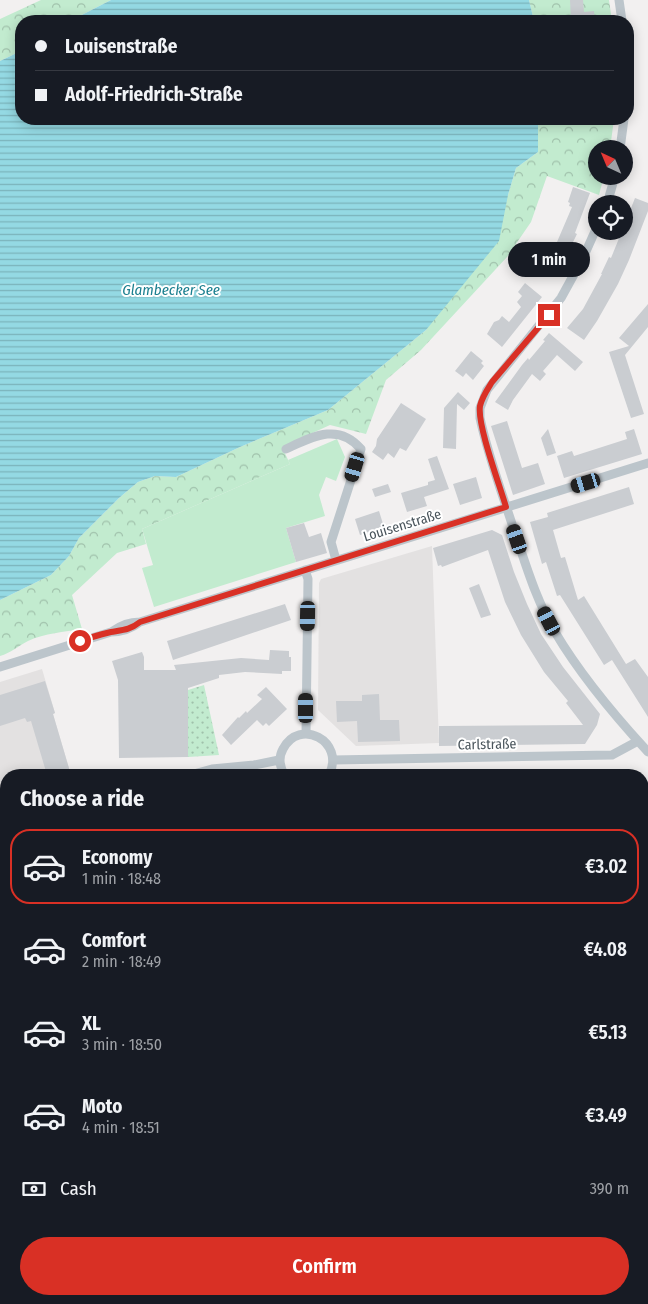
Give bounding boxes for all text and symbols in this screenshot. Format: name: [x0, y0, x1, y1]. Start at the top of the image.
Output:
text: Louisenstraße: [65, 35, 177, 58]
text: Adolf-Friedrich-Straße: [65, 83, 243, 106]
north arrow: [588, 140, 632, 185]
map controls: [588, 140, 633, 240]
button: locate: [588, 195, 633, 240]
callout: 1 min: [508, 242, 590, 278]
text: 1 min: [532, 250, 566, 269]
water label: Glambecker See: [122, 281, 220, 299]
route end: [538, 304, 560, 326]
car: [343, 450, 366, 484]
car: [569, 471, 602, 495]
street label: Louisenstraße: [361, 506, 443, 545]
car: [505, 522, 528, 556]
car: [300, 601, 315, 631]
car: [535, 604, 562, 638]
route start: [69, 630, 91, 652]
car: [298, 693, 313, 723]
street label: Carlstraße: [458, 735, 517, 754]
text: Choose a ride: [20, 785, 144, 812]
icon: car: [22, 844, 67, 889]
text: Economy: [82, 846, 152, 869]
text: €3.02: [585, 855, 627, 878]
text: 1 min · 18:48: [82, 869, 161, 888]
icon: car: [22, 927, 67, 972]
text: Comfort: [82, 929, 146, 952]
text: €4.08: [584, 938, 627, 961]
text: 2 min · 18:49: [82, 952, 161, 971]
icon: car: [22, 1010, 67, 1055]
text: XL: [82, 1012, 101, 1035]
text: €5.13: [589, 1021, 627, 1044]
text: 3 min · 18:50: [82, 1035, 162, 1054]
icon: car: [22, 1093, 67, 1138]
text: Moto: [82, 1095, 122, 1118]
text: €3.49: [585, 1104, 627, 1127]
text: 4 min · 18:51: [82, 1118, 160, 1137]
icon: cash: [20, 1175, 48, 1203]
text: Cash: [60, 1177, 97, 1200]
text: 390 m: [590, 1179, 629, 1198]
button: Confirm: [20, 1237, 629, 1295]

